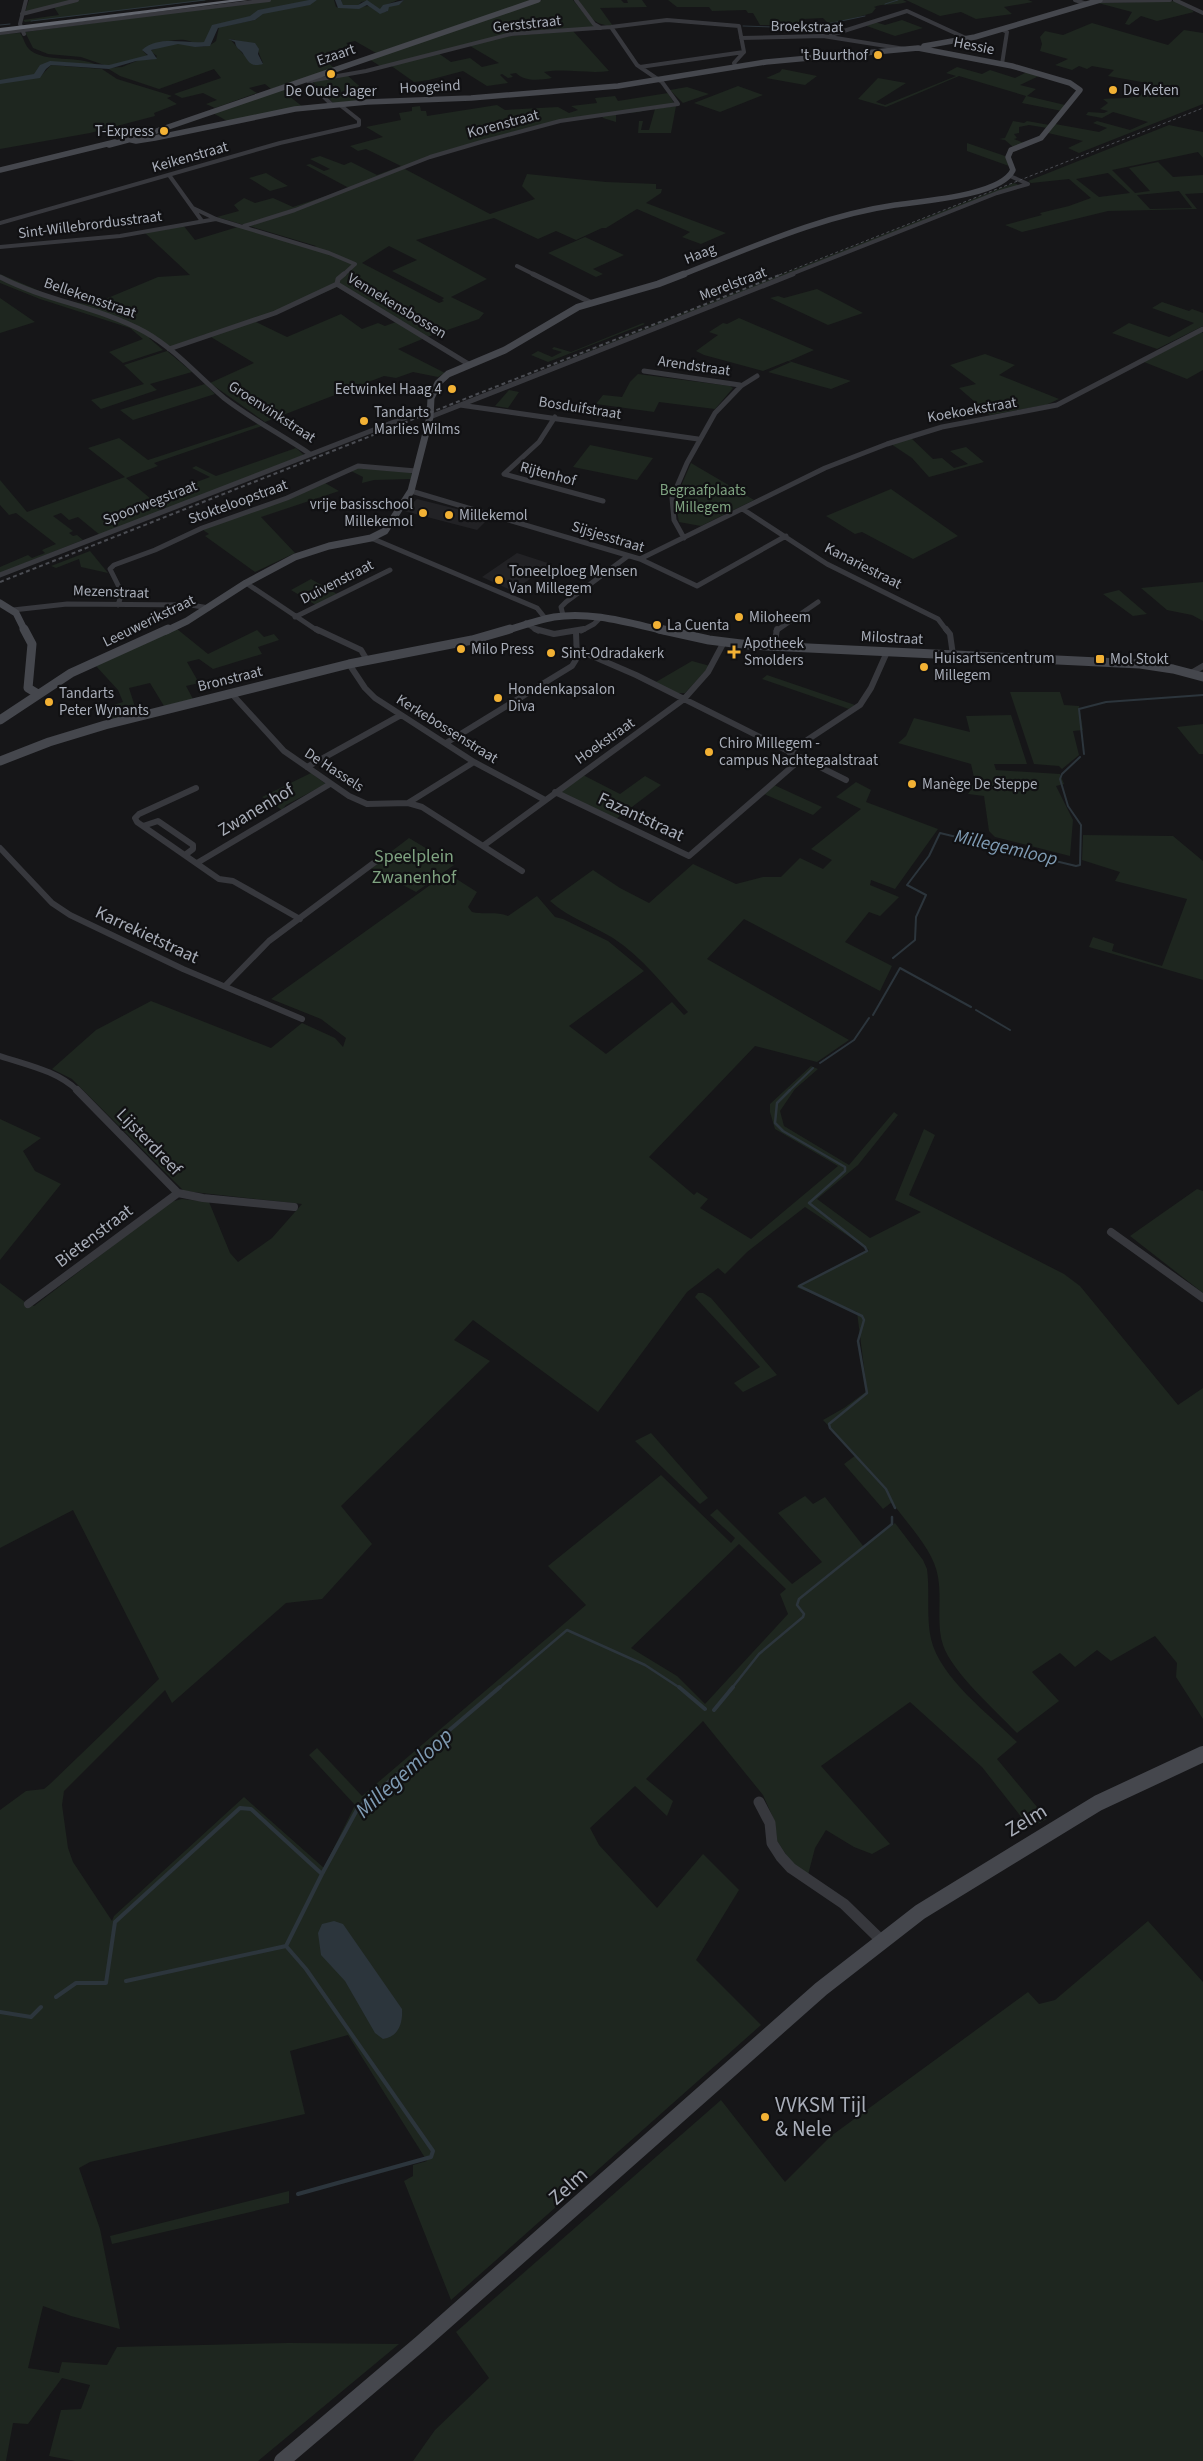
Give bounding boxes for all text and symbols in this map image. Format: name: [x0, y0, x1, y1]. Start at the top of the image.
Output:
street label: Gerststraat: [492, 10, 562, 38]
street label: Broekstraat: [770, 16, 844, 38]
street label: Hessie: [952, 32, 996, 60]
street label: Ezaart: [314, 39, 358, 71]
place label: 't Buurthof: [800, 45, 869, 66]
marker: 't Buurthof: [872, 49, 884, 61]
marker: De Oude Jager: [325, 68, 337, 80]
street label: Hoogeind: [399, 75, 461, 99]
place label: De Keten: [1123, 80, 1179, 101]
place label: De Oude Jager: [285, 81, 377, 102]
marker: De Keten: [1107, 84, 1119, 96]
street label: Korenstraat: [465, 104, 541, 144]
place label: T-Express: [95, 121, 154, 142]
marker: T-Express: [158, 125, 170, 137]
street label: Keikenstraat: [149, 136, 231, 178]
street label: Sint-Willebrordusstraat: [17, 206, 163, 244]
street label: Haag: [681, 238, 719, 270]
street label: Merelstraat: [696, 262, 770, 306]
street label: Vennekensbossen: [343, 268, 451, 344]
street label: Bellekensstraat: [41, 272, 139, 324]
street label: Arendstraat: [656, 351, 732, 381]
street label: Groenvinkstraat: [224, 376, 320, 448]
place label: Eetwinkel Haag 4: [335, 379, 443, 400]
marker: Eetwinkel Haag 4: [446, 383, 458, 395]
street label: Bosduifstraat: [537, 391, 623, 425]
street label: Koekoekstraat: [926, 392, 1018, 428]
place label: Tandarts Marlies Wilms: [374, 402, 460, 440]
marker: Tandarts Marlies Wilms: [358, 415, 370, 427]
street label: Rijtenhof: [518, 456, 579, 492]
street label: Stokteloopstraat: [185, 474, 291, 530]
street label: Spoorwegstraat: [100, 475, 200, 531]
park label: Begraafplaats Millegem: [660, 480, 746, 518]
place label: vrije basisschool Millekemol: [310, 494, 413, 532]
place label: Millekemol: [459, 505, 528, 526]
marker: vrije basisschool Millekemol: [417, 507, 429, 519]
marker: Millekemol: [443, 509, 455, 521]
street label: Sijsjesstraat: [569, 516, 647, 558]
street label: Kanariestraat: [821, 538, 905, 594]
street label: Duivenstraat: [297, 555, 377, 609]
place label: Toneelploeg Mensen Van Millegem: [509, 561, 638, 599]
marker: Toneelploeg Mensen Van Millegem: [493, 574, 505, 586]
street label: Mezenstraat: [73, 580, 149, 604]
street label: Leeuwerikstraat: [99, 590, 199, 652]
place label: Miloheem: [749, 607, 811, 628]
marker: Miloheem: [733, 611, 745, 623]
place label: La Cuenta: [667, 615, 729, 636]
marker: La Cuenta: [651, 619, 663, 631]
street label: Milostraat: [860, 626, 924, 650]
place label: Apotheek Smolders: [744, 633, 804, 671]
place label: Milo Press: [471, 639, 534, 660]
marker: Milo Press: [455, 643, 467, 655]
place label: Sint-Odradakerk: [561, 643, 665, 664]
marker: Apotheek Smolders: [728, 646, 740, 658]
marker: Sint-Odradakerk: [545, 647, 557, 659]
place label: Huisartsencentrum Millegem: [934, 648, 1055, 686]
place label: Mol Stokt: [1110, 649, 1169, 670]
marker: Mol Stokt: [1094, 653, 1106, 665]
street label: Bronstraat: [195, 661, 265, 697]
marker: Huisartsencentrum Millegem: [918, 661, 930, 673]
place label: Hondenkapsalon Diva: [508, 679, 615, 717]
place label: Tandarts Peter Wynants: [59, 683, 149, 721]
street label: Kerkebossenstraat: [392, 689, 502, 769]
marker: Hondenkapsalon Diva: [492, 692, 504, 704]
marker: Tandarts Peter Wynants: [43, 696, 55, 708]
street label: Hoekstraat: [571, 713, 639, 769]
place label: Chiro Millegem - campus Nachtegaalstraat: [719, 733, 878, 771]
street label: De Hassels: [300, 743, 368, 797]
marker: Chiro Millegem - campus Nachtegaalstraat: [703, 746, 715, 758]
place label: Manège De Steppe: [922, 774, 1037, 795]
street label: Zwanenhof: [213, 777, 299, 843]
marker: Manège De Steppe: [906, 778, 918, 790]
street label: Fazantstraat: [594, 786, 688, 848]
water label: Millegemloop: [952, 823, 1060, 873]
park label: Speelplein Zwanenhof: [372, 844, 457, 890]
street label: Karrekietstraat: [91, 900, 203, 970]
street label: Lijsterdreef: [111, 1103, 188, 1182]
street label: Bietenstraat: [50, 1198, 138, 1274]
water label: Millegemloop: [348, 1720, 460, 1826]
street label: Zelm: [999, 1796, 1053, 1844]
place label: VVKSM Tijl & Nele: [775, 2090, 866, 2144]
marker: VVKSM Tijl & Nele: [759, 2111, 771, 2123]
street label: Zelm: [542, 2160, 594, 2212]

